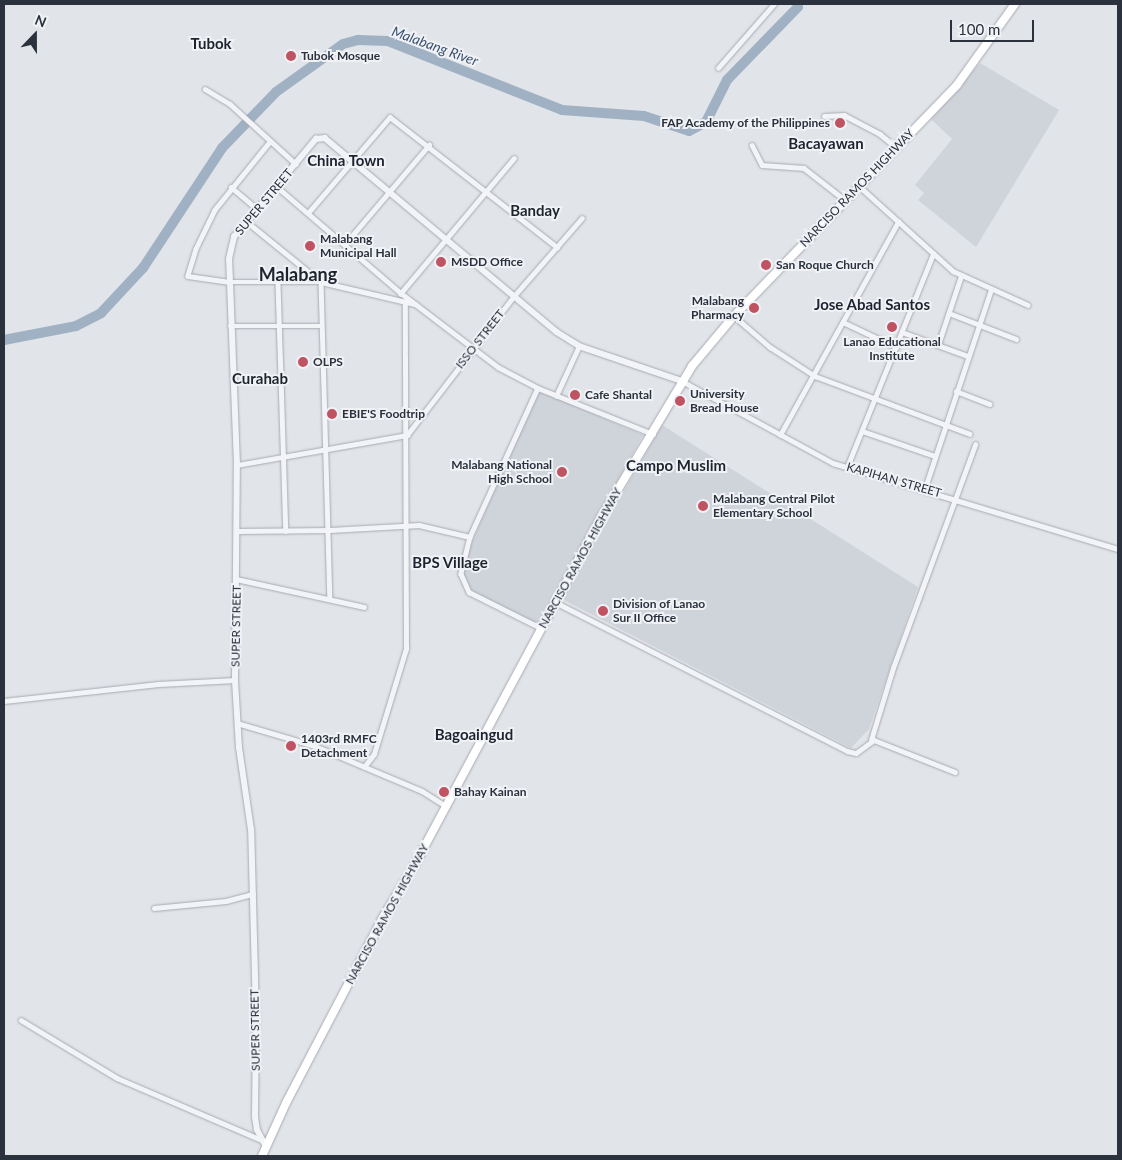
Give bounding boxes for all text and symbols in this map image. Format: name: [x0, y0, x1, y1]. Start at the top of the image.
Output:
north arrow: [10, 10, 60, 60]
scale bar: [952, 10, 1036, 42]
text: N: [33, 11, 49, 31]
text: 100 m: [958, 20, 1000, 38]
water label: Malabang River: [390, 23, 480, 69]
district label: Tubok: [190, 35, 232, 53]
place label: Tubok Mosque: [301, 49, 380, 63]
marker: Tubok Mosque: [285, 50, 297, 62]
place label: FAP Academy of the Philippines: [660, 116, 830, 130]
marker: FAP Academy of the Philippines: [834, 117, 846, 129]
street label: NARCISO RAMOS HIGHWAY: [797, 126, 917, 250]
district label: Bacayawan: [788, 135, 864, 153]
district label: China Town: [307, 152, 385, 170]
street label: SUPER STREET: [232, 166, 296, 238]
district label: Banday: [510, 202, 560, 220]
place label: Malabang Municipal Hall: [320, 232, 397, 260]
marker: Malabang Municipal Hall: [304, 240, 316, 252]
place label: MSDD Office: [451, 255, 523, 269]
marker: MSDD Office: [435, 256, 447, 268]
place label: San Roque Church: [776, 258, 874, 272]
marker: San Roque Church: [760, 259, 772, 271]
district label: Malabang: [259, 263, 337, 285]
place label: Malabang Pharmacy: [691, 294, 744, 322]
district label: Jose Abad Santos: [814, 296, 930, 314]
marker: Malabang Pharmacy: [748, 302, 760, 314]
street label: ISSO STREET: [452, 307, 508, 371]
marker: Lanao Educational Institute: [886, 321, 898, 333]
place label: Lanao Educational Institute: [843, 335, 941, 363]
place label: OLPS: [313, 355, 343, 369]
marker: OLPS: [297, 356, 309, 368]
district label: Curahab: [232, 370, 288, 388]
place label: University Bread House: [690, 387, 759, 415]
place label: Cafe Shantal: [585, 388, 652, 402]
marker: Cafe Shantal: [569, 389, 581, 401]
marker: University Bread House: [674, 395, 686, 407]
place label: EBIE'S Foodtrip: [342, 407, 425, 421]
marker: EBIE'S Foodtrip: [326, 408, 338, 420]
district label: Campo Muslim: [626, 457, 726, 475]
place label: Malabang National High School: [451, 458, 552, 486]
street label: KAPIHAN STREET: [845, 460, 943, 500]
marker: Malabang National High School: [556, 466, 568, 478]
street label: NARCISO RAMOS HIGHWAY: [535, 485, 625, 631]
place label: Malabang Central Pilot Elementary School: [713, 492, 835, 520]
marker: Malabang Central Pilot Elementary School: [697, 500, 709, 512]
district label: BPS Village: [412, 554, 488, 572]
street label: SUPER STREET: [228, 585, 244, 667]
place label: Division of Lanao Sur II Office: [613, 597, 705, 625]
marker: Division of Lanao Sur II Office: [597, 605, 609, 617]
district label: Bagoaingud: [435, 726, 513, 744]
place label: 1403rd RMFC Detachment: [301, 732, 377, 760]
marker: 1403rd RMFC Detachment: [285, 740, 297, 752]
place label: Bahay Kainan: [454, 785, 527, 799]
marker: Bahay Kainan: [438, 786, 450, 798]
street label: NARCISO RAMOS HIGHWAY: [342, 841, 432, 987]
street label: SUPER STREET: [247, 989, 263, 1071]

